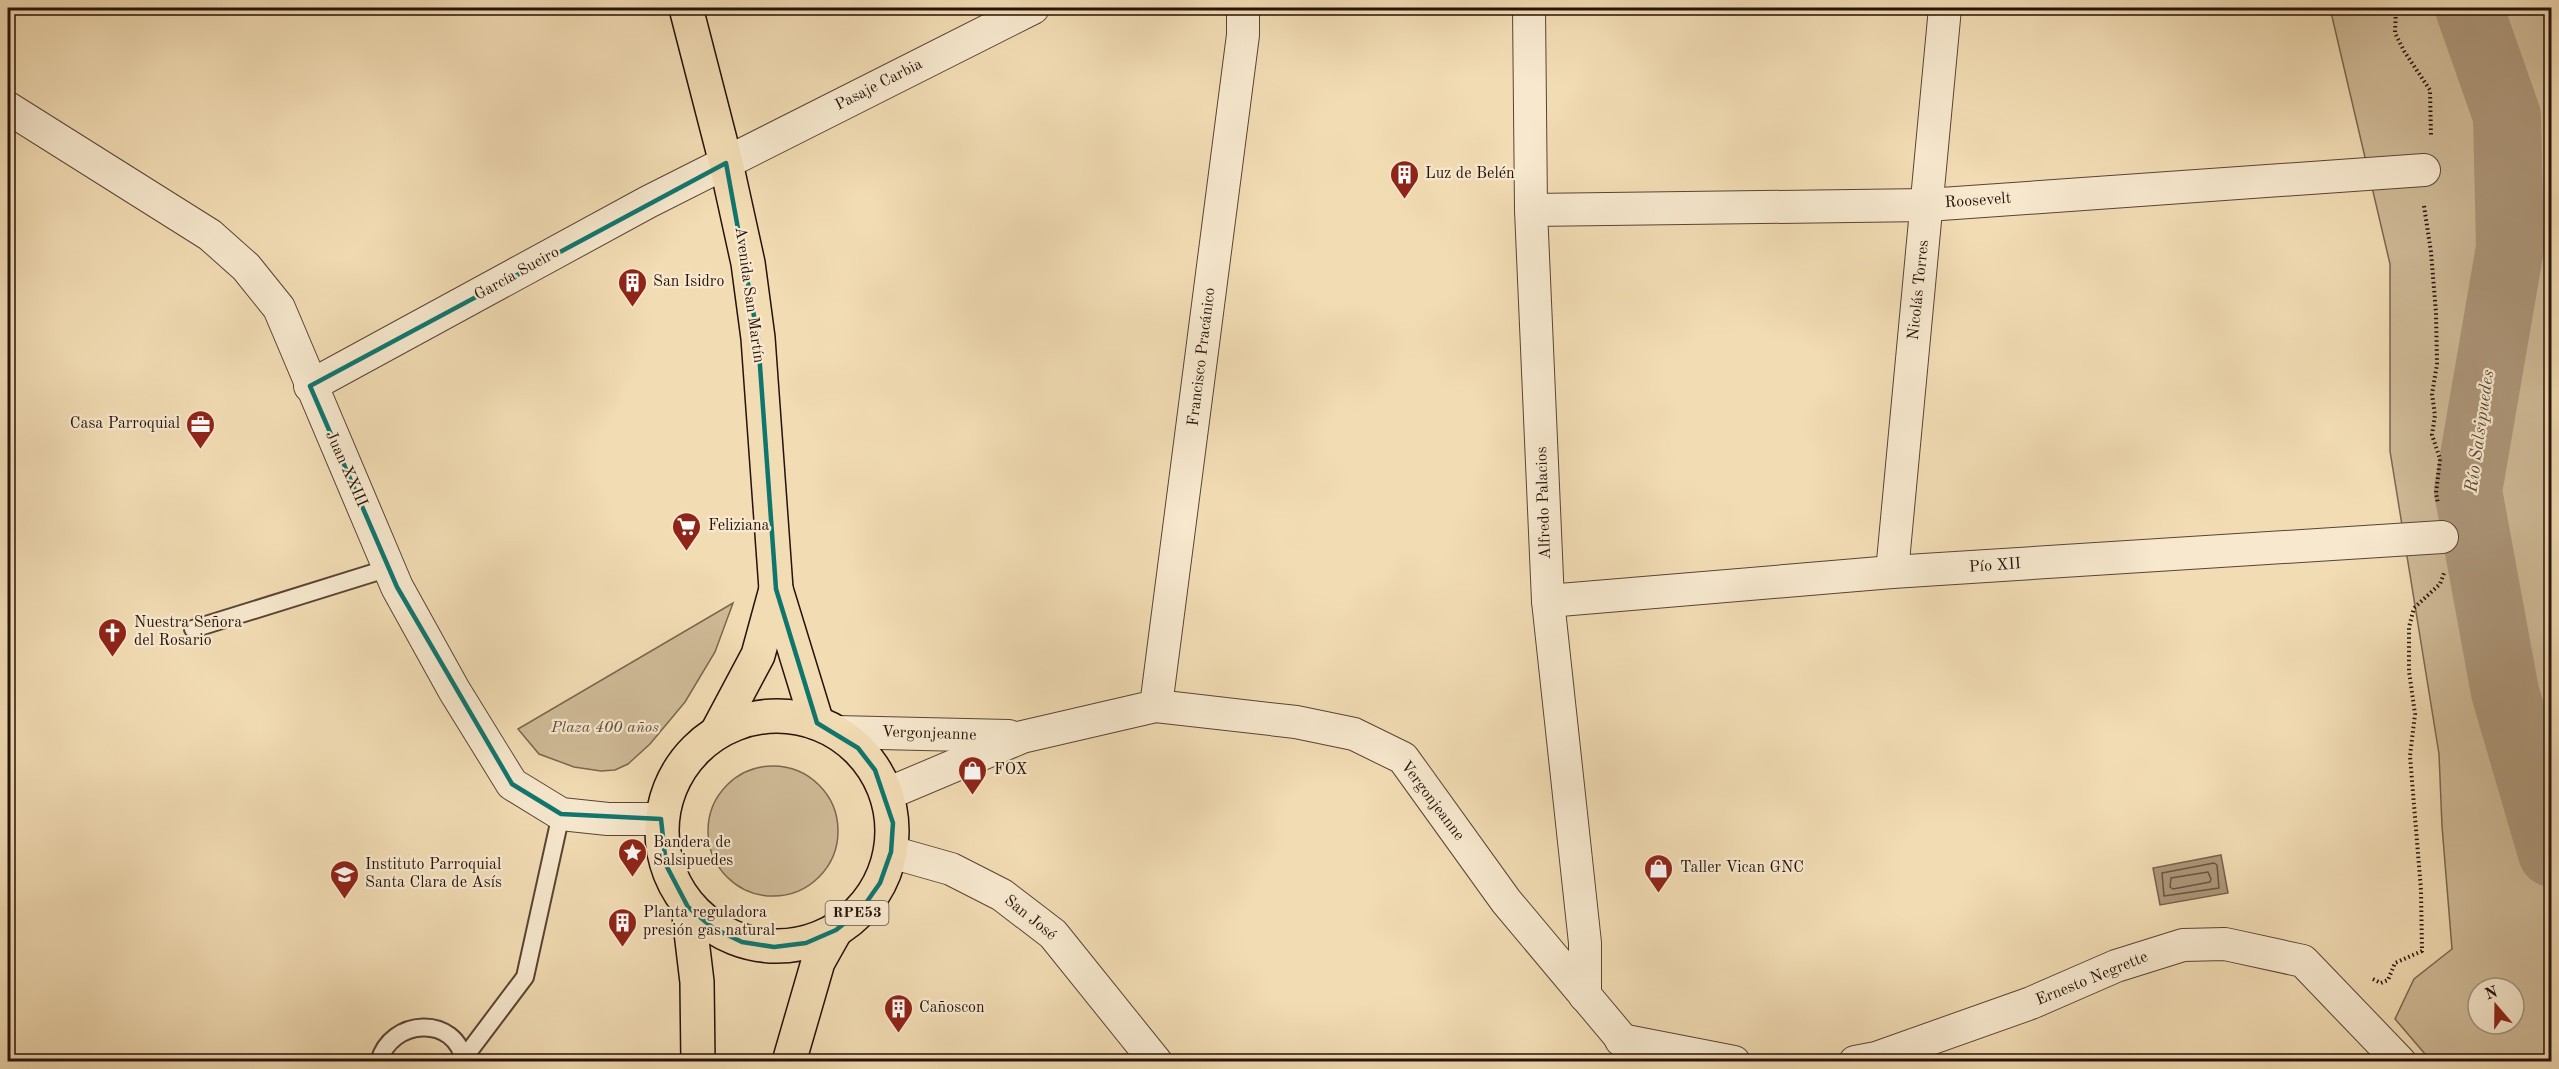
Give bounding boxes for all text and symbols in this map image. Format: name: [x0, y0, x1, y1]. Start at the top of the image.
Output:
street label: Pasaje Carbia: [833, 56, 925, 114]
building icon: Luz de Belén: [1388, 158, 1420, 200]
place label: Luz de Belén: [1425, 166, 1515, 182]
street label: Roosevelt: [1944, 191, 2012, 211]
street label: Avenida San Martín: [732, 226, 767, 364]
street label: Nicolás Torres: [1906, 239, 1932, 341]
street label: García Sueiro: [472, 244, 562, 304]
building icon: San Isidro: [616, 266, 648, 308]
place label: San Isidro: [653, 274, 724, 290]
street label: Francisco Pracánico: [1186, 287, 1218, 427]
water label: Río Salsipuedes: [2462, 368, 2498, 495]
office icon: Casa Parroquial: [185, 408, 217, 450]
place label: Casa Parroquial: [70, 416, 180, 432]
street label: Juan XXIII: [322, 429, 370, 509]
street label: Alfredo Palacios: [1534, 446, 1554, 560]
supermarket icon: Feliziana: [671, 510, 703, 552]
place label: Feliziana: [708, 518, 770, 534]
street label: Pío XII: [1968, 556, 2022, 576]
place label: Nuestra Señora del Rosario: [134, 615, 242, 649]
church icon: Nuestra Señora del Rosario: [97, 616, 129, 658]
park label: Plaza 400 años: [550, 720, 659, 736]
street label: Vergonjeanne: [881, 724, 977, 744]
shop icon: FOX: [957, 754, 989, 796]
street label: Vergonjeanne: [1397, 758, 1467, 844]
place label: FOX: [994, 762, 1028, 778]
place label: Bandera de Salsipuedes: [653, 835, 733, 869]
place icon: Bandera de Salsipuedes: [616, 836, 648, 878]
shop icon: Taller Vican GNC: [1643, 852, 1675, 894]
place label: Instituto Parroquial Santa Clara de Asís: [365, 857, 502, 891]
school or university icon: Instituto Parroquial Santa Clara de Asís: [328, 858, 360, 900]
place label: Taller Vican GNC: [1680, 860, 1804, 876]
street label: San José: [1001, 892, 1059, 944]
road number: RPE53: [826, 901, 888, 925]
place label: Planta reguladora presión gas natural: [643, 905, 775, 939]
building icon: Planta reguladora presión gas natural: [606, 906, 638, 948]
street label: Ernesto Negrette: [2034, 949, 2150, 1009]
north arrow: [2466, 976, 2526, 1036]
text: N: [2483, 984, 2501, 1003]
building icon: Cañoscon: [882, 992, 914, 1034]
place label: Cañoscon: [919, 1000, 985, 1016]

